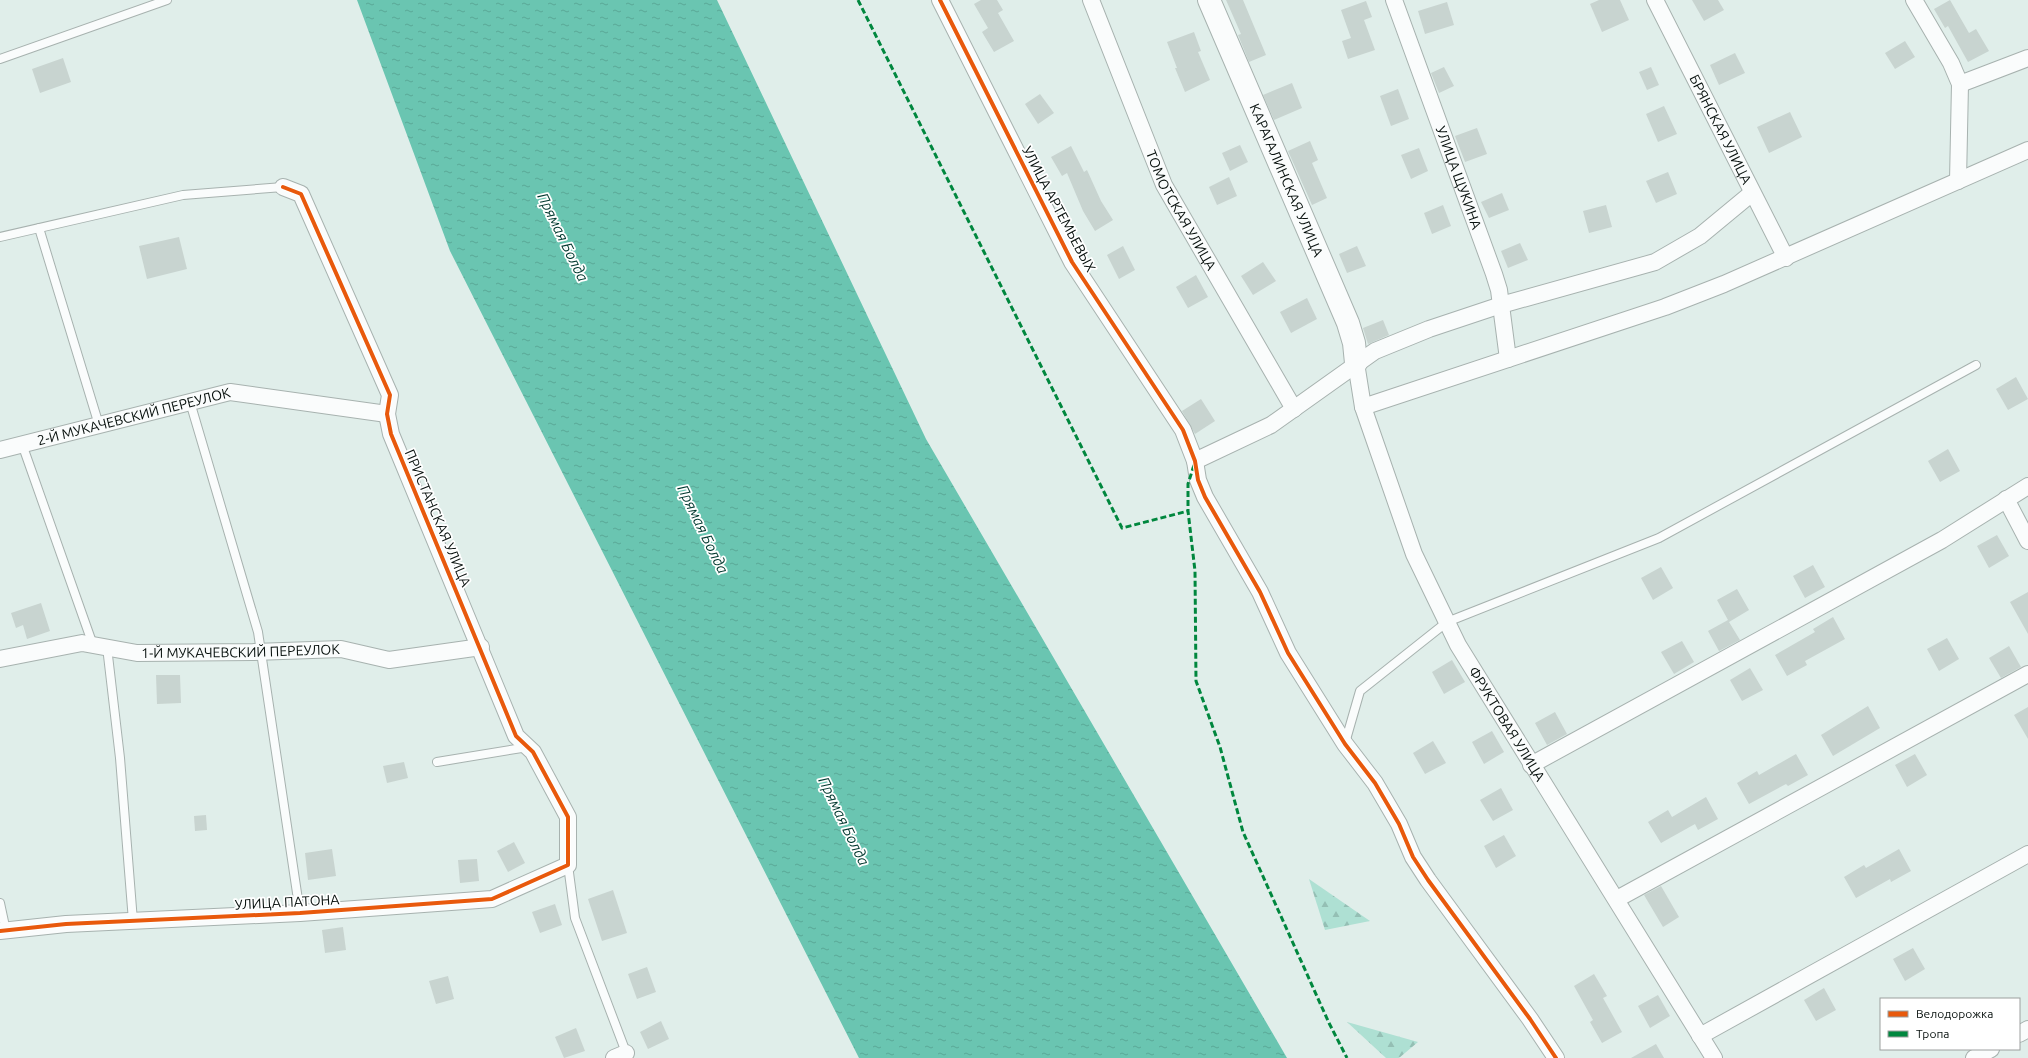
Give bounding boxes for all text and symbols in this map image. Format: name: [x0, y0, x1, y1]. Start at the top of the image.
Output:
street label: БРЯНСКАЯ УЛИЦА: [1686, 72, 1755, 187]
street label: КАРАГАЛИНСКАЯ УЛИЦА: [1246, 101, 1326, 259]
street label: УЛИЦА ЩУКИНА: [1433, 124, 1485, 231]
street label: УЛИЦА АРТЕМЬЕВЫХ: [1019, 143, 1099, 275]
street label: ТОМОТСКАЯ УЛИЦА: [1143, 148, 1220, 273]
water label: Прямая Болда: [534, 190, 592, 284]
street label: 2-Й МУКАЧЕВСКИЙ ПЕРЕУЛОК: [36, 384, 233, 448]
street label: ПРИСТАНСКАЯ УЛИЦА: [402, 447, 474, 589]
water label: Прямая Болда: [674, 482, 732, 576]
street label: 1-Й МУКАЧЕВСКИЙ ПЕРЕУЛОК: [141, 641, 341, 661]
street label: ФРУКТОВАЯ УЛИЦА: [1465, 664, 1548, 784]
water label: Прямая Болда: [815, 774, 873, 868]
street label: УЛИЦА ПАТОНА: [234, 891, 340, 913]
legend: [1880, 998, 2020, 1050]
text: Велодорожка: [1916, 1007, 1993, 1020]
text: Тропа: [1916, 1027, 1949, 1040]

